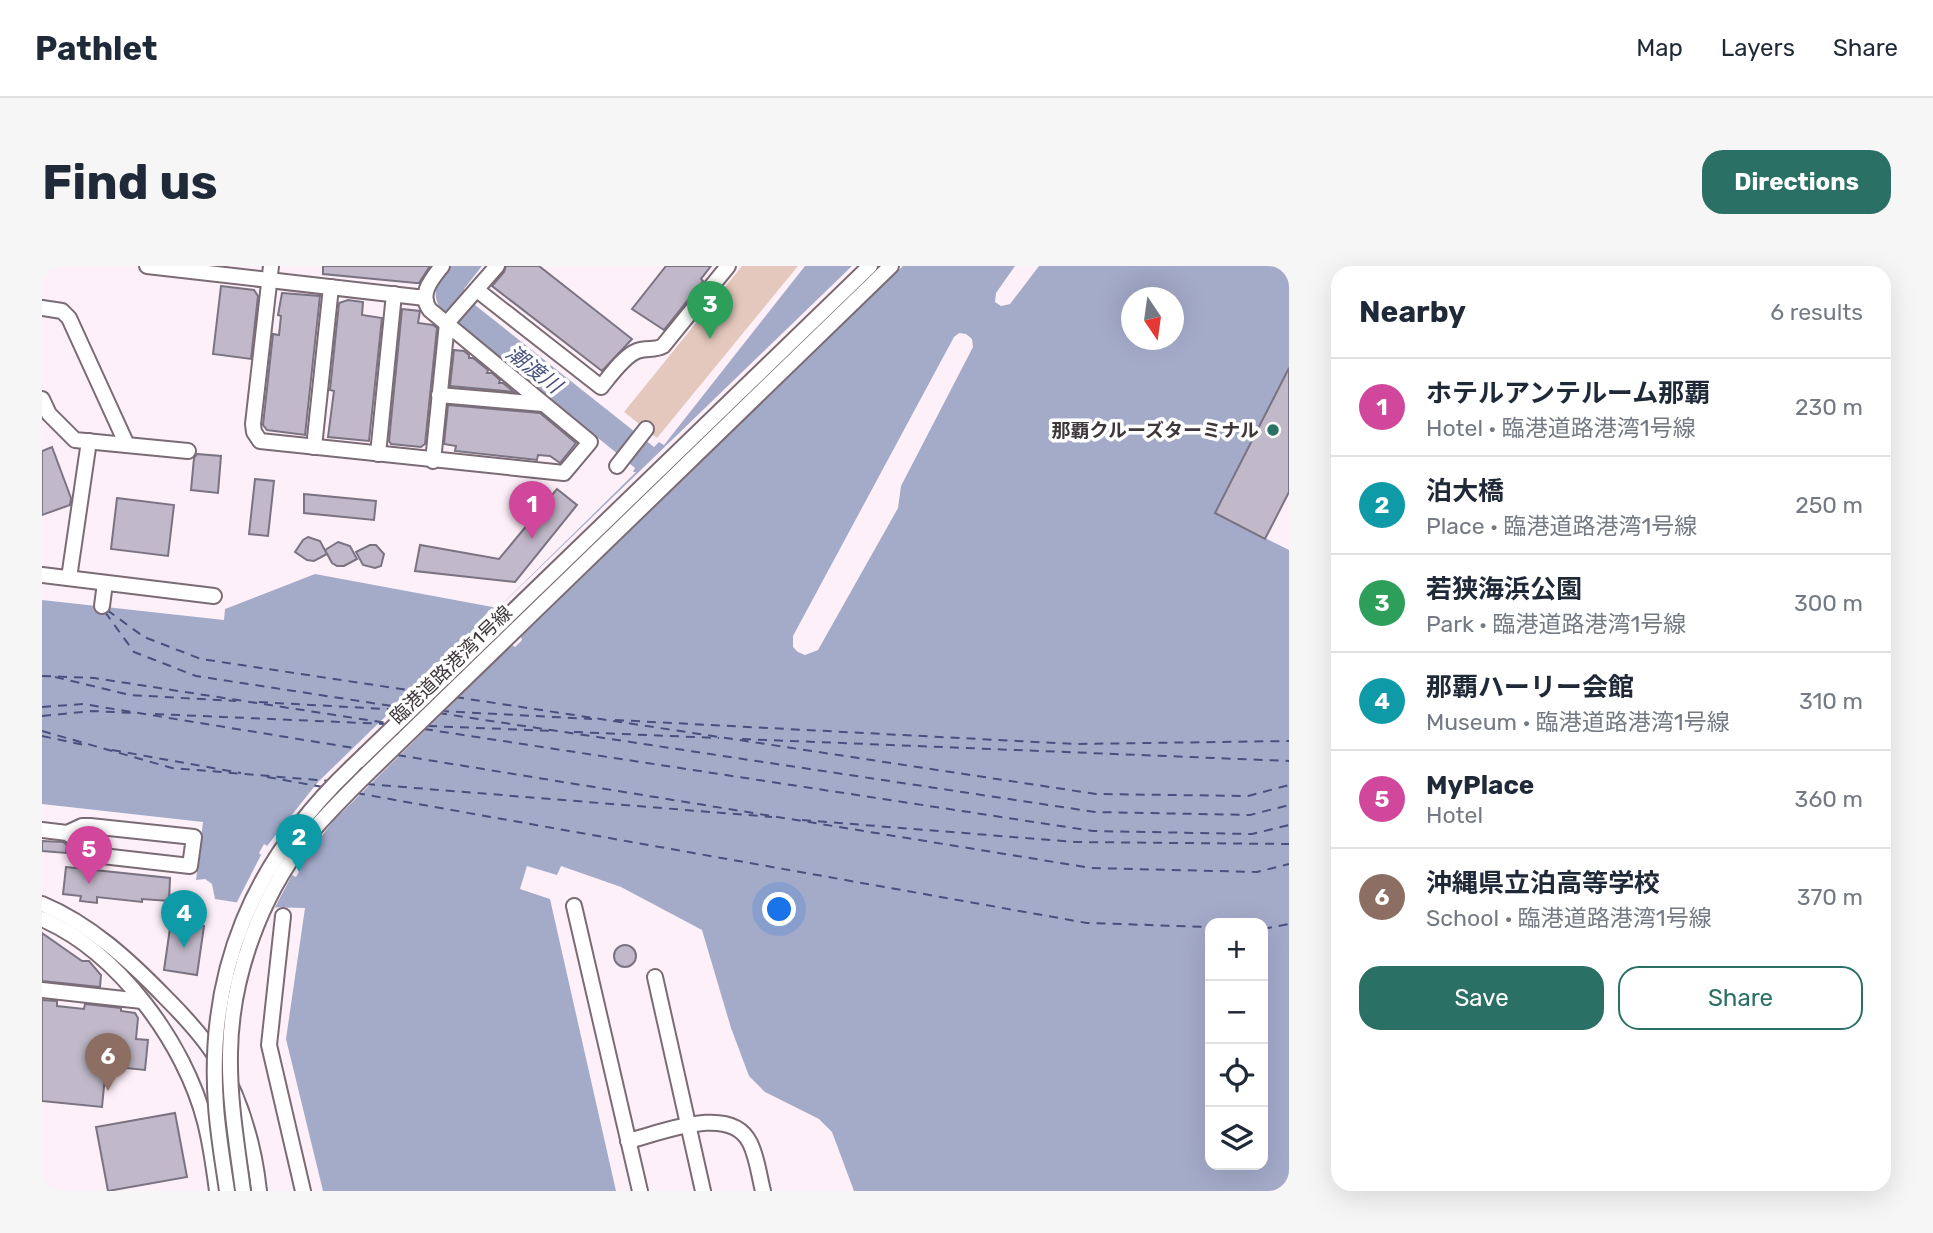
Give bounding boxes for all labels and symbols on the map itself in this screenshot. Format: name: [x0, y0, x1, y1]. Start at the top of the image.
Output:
pin: 3: [687, 281, 733, 339]
north arrow: [1121, 287, 1184, 350]
water label: 潮渡川: [501, 340, 568, 399]
place label: 那覇クルーズターミナル: [1052, 419, 1259, 442]
marker: 那覇クルーズターミナル: [1265, 422, 1281, 438]
pin: 1: [509, 481, 555, 539]
street label: 臨港道路港湾1号線: [385, 601, 517, 729]
pin: 2: [276, 814, 322, 872]
pin: 5: [66, 826, 112, 884]
pin: 4: [161, 890, 207, 948]
your location: [762, 892, 796, 926]
pin: 6: [85, 1033, 131, 1091]

